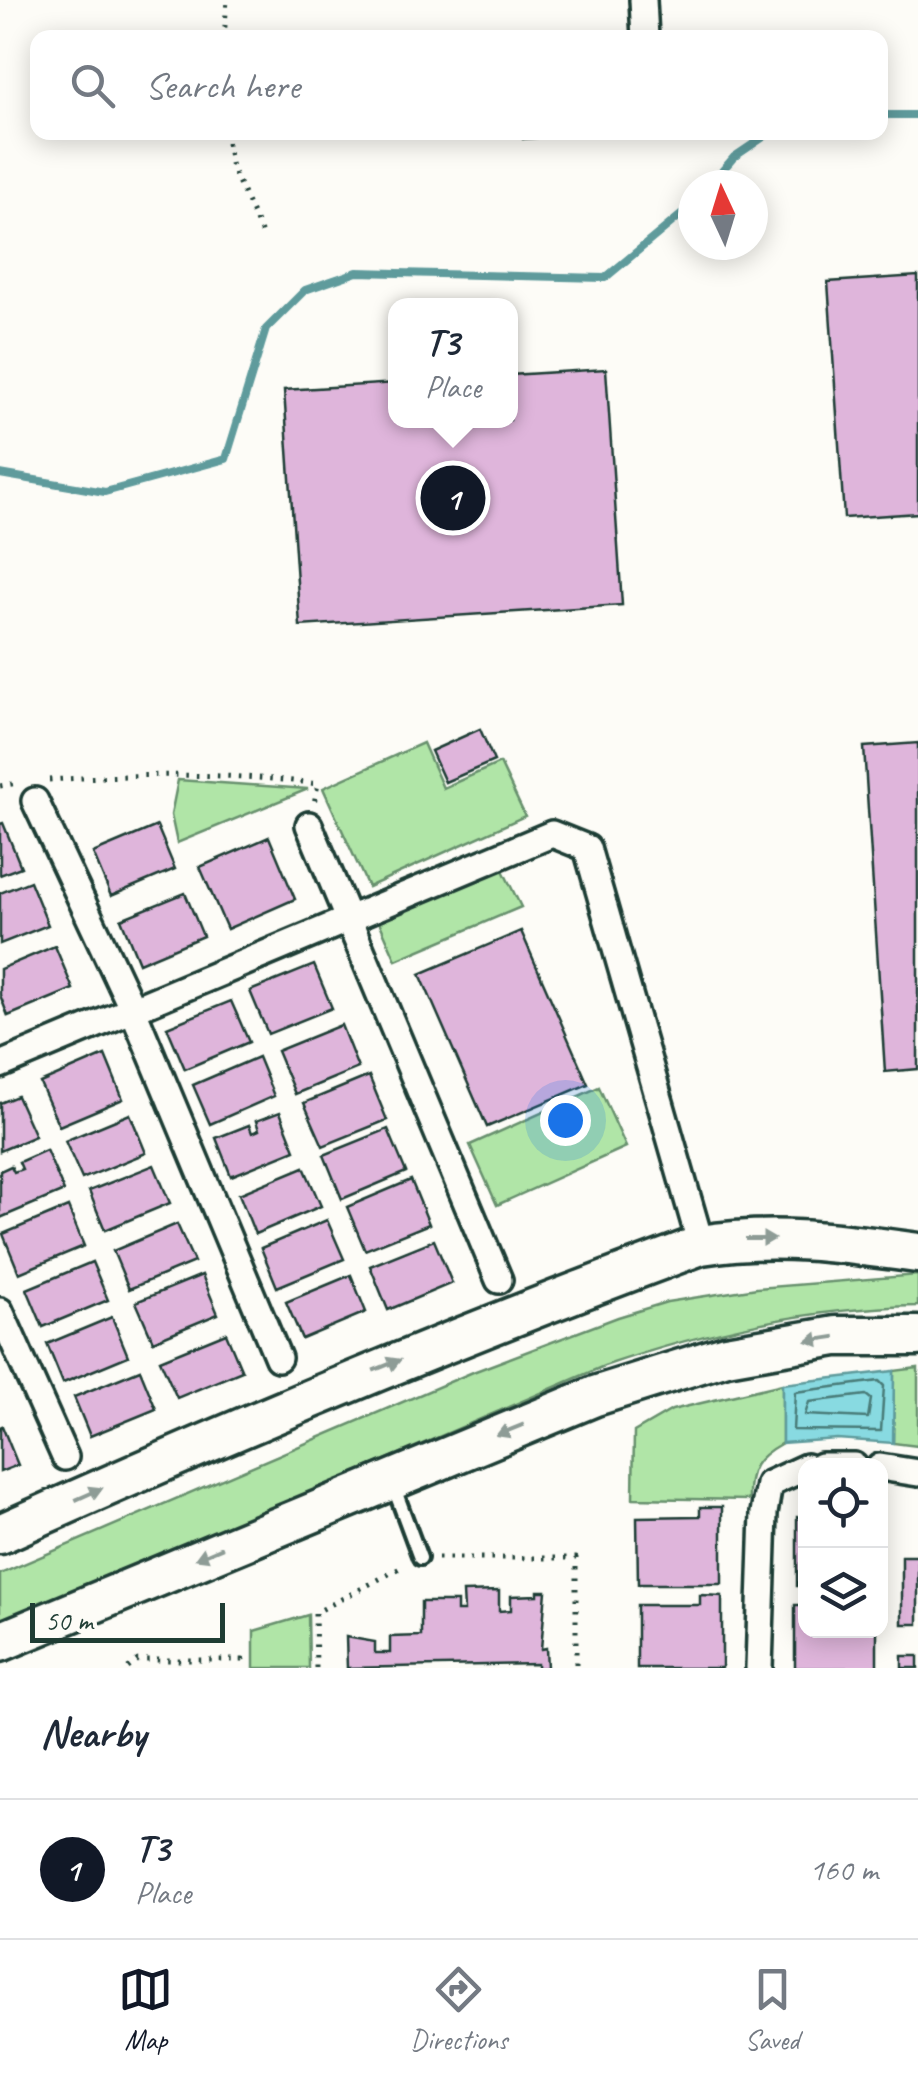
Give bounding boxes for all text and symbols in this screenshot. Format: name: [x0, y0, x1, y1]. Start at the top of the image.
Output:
search box: [30, 30, 888, 140]
icon: search: [65, 58, 120, 113]
text: Search here: [145, 62, 300, 109]
north arrow: [678, 170, 768, 260]
popup: [388, 298, 518, 428]
text: T3: [425, 319, 459, 366]
text: Place: [425, 366, 481, 407]
pin: 1: [420, 460, 486, 536]
your location: [540, 1095, 591, 1146]
one-way arrow: [744, 1231, 776, 1247]
one-way arrow: [804, 1332, 836, 1347]
one-way arrow: [372, 1357, 402, 1373]
one-way arrow: [495, 1422, 525, 1438]
map controls: [798, 1458, 888, 1638]
button: locate: [798, 1458, 888, 1548]
one-way arrow: [74, 1486, 104, 1502]
one-way arrow: [194, 1546, 224, 1562]
button: layers: [798, 1548, 888, 1638]
scale bar: [30, 1598, 225, 1642]
text: 50 m: [45, 1603, 93, 1638]
text: Nearby: [40, 1707, 146, 1760]
text: T3: [135, 1825, 170, 1872]
text: 1: [65, 1849, 80, 1890]
text: 160 m: [809, 1849, 878, 1890]
text: Place: [135, 1872, 191, 1913]
tab: Map: [118, 1962, 173, 2057]
tab: Directions: [410, 1962, 508, 2057]
tab: Saved: [745, 1962, 800, 2057]

